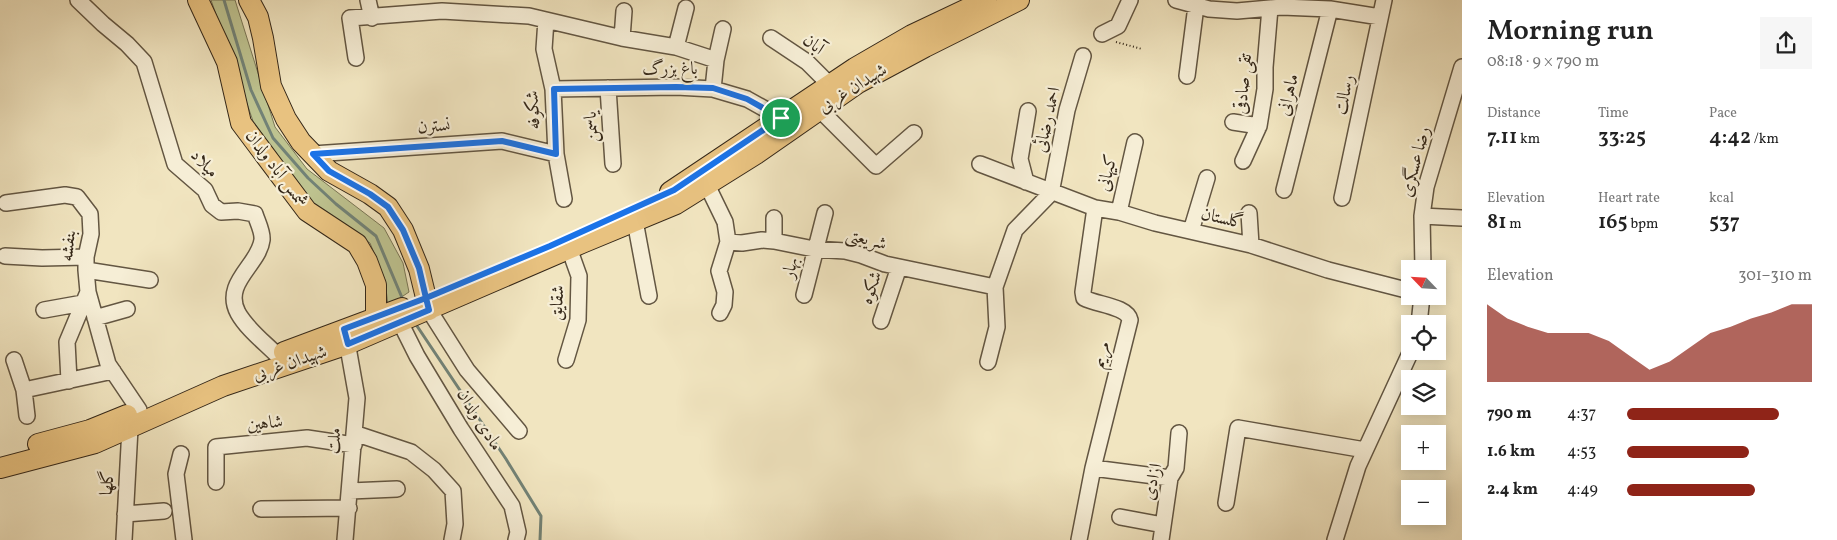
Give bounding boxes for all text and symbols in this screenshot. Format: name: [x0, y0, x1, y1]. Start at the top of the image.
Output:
text: Morning run: [1487, 12, 1654, 51]
button: share: [1760, 17, 1812, 69]
street label: آبان: [797, 28, 831, 63]
text: 08:18 · 9 × 790 m: [1487, 51, 1599, 73]
street label: تقی صادقی: [1229, 52, 1259, 115]
street label: باغ بزرگ: [642, 57, 698, 83]
street label: شهیدان غربی: [814, 58, 892, 120]
street label: ماهرانی: [1272, 71, 1306, 119]
street label: رسالت: [1329, 73, 1361, 117]
street label: احمد رضائی: [1028, 85, 1068, 155]
street label: شکوفه: [520, 90, 548, 130]
pin: [760, 97, 802, 139]
icon: arrive: [767, 104, 795, 132]
text: Distance: [1487, 104, 1541, 123]
text: Time: [1598, 104, 1629, 123]
text: Pace: [1709, 104, 1737, 123]
street label: یاسمن: [579, 109, 605, 143]
street label: نسترن: [417, 113, 451, 141]
text: 7.11: [1487, 123, 1517, 152]
text: 33:25: [1598, 123, 1646, 152]
text: 4:42: [1709, 123, 1751, 152]
street label: رضا عسگری: [1395, 124, 1437, 200]
street label: شمس آباد ولدان: [238, 125, 314, 213]
text: km: [1517, 130, 1540, 149]
text: /km: [1751, 130, 1779, 149]
street label: میلاد: [184, 144, 224, 184]
street label: کیهانی: [1092, 152, 1124, 194]
text: Elevation: [1487, 189, 1545, 208]
text: Heart rate: [1598, 189, 1660, 208]
text: kcal: [1709, 189, 1734, 208]
street label: گلستان: [1198, 202, 1246, 236]
text: 81: [1487, 208, 1506, 237]
text: 165: [1598, 208, 1628, 237]
text: 537: [1709, 208, 1740, 237]
text: m: [1506, 215, 1522, 234]
text: bpm: [1628, 215, 1658, 234]
street label: شریعتی: [843, 223, 889, 257]
street label: بنفشه: [55, 229, 83, 263]
street label: بهار: [776, 255, 806, 283]
north arrow: [1401, 260, 1446, 305]
map controls: [1401, 260, 1446, 525]
text: Elevation: [1487, 265, 1554, 287]
text: 301–310 m: [1738, 265, 1812, 287]
street label: شکوه: [855, 268, 889, 308]
street label: شقایق: [544, 284, 572, 322]
button: locate: [1401, 315, 1446, 360]
street label: مریم: [1087, 339, 1119, 372]
street label: شهیدان غربی: [250, 340, 330, 388]
button: layers: [1401, 370, 1446, 415]
street label: مادی ولدان: [450, 384, 508, 456]
text: 790 m: [1487, 403, 1532, 425]
text: 4:37: [1567, 403, 1596, 425]
street label: شاهین: [246, 410, 284, 438]
button: +: [1401, 425, 1446, 470]
street label: ملت: [322, 427, 348, 455]
text: 1.6 km: [1487, 441, 1535, 463]
text: 4:53: [1567, 441, 1596, 463]
street label: ازادی: [1137, 461, 1169, 503]
street label: گلها: [95, 470, 121, 496]
text: 2.4 km: [1487, 479, 1538, 501]
text: 4:49: [1567, 479, 1598, 501]
button: −: [1401, 480, 1446, 525]

